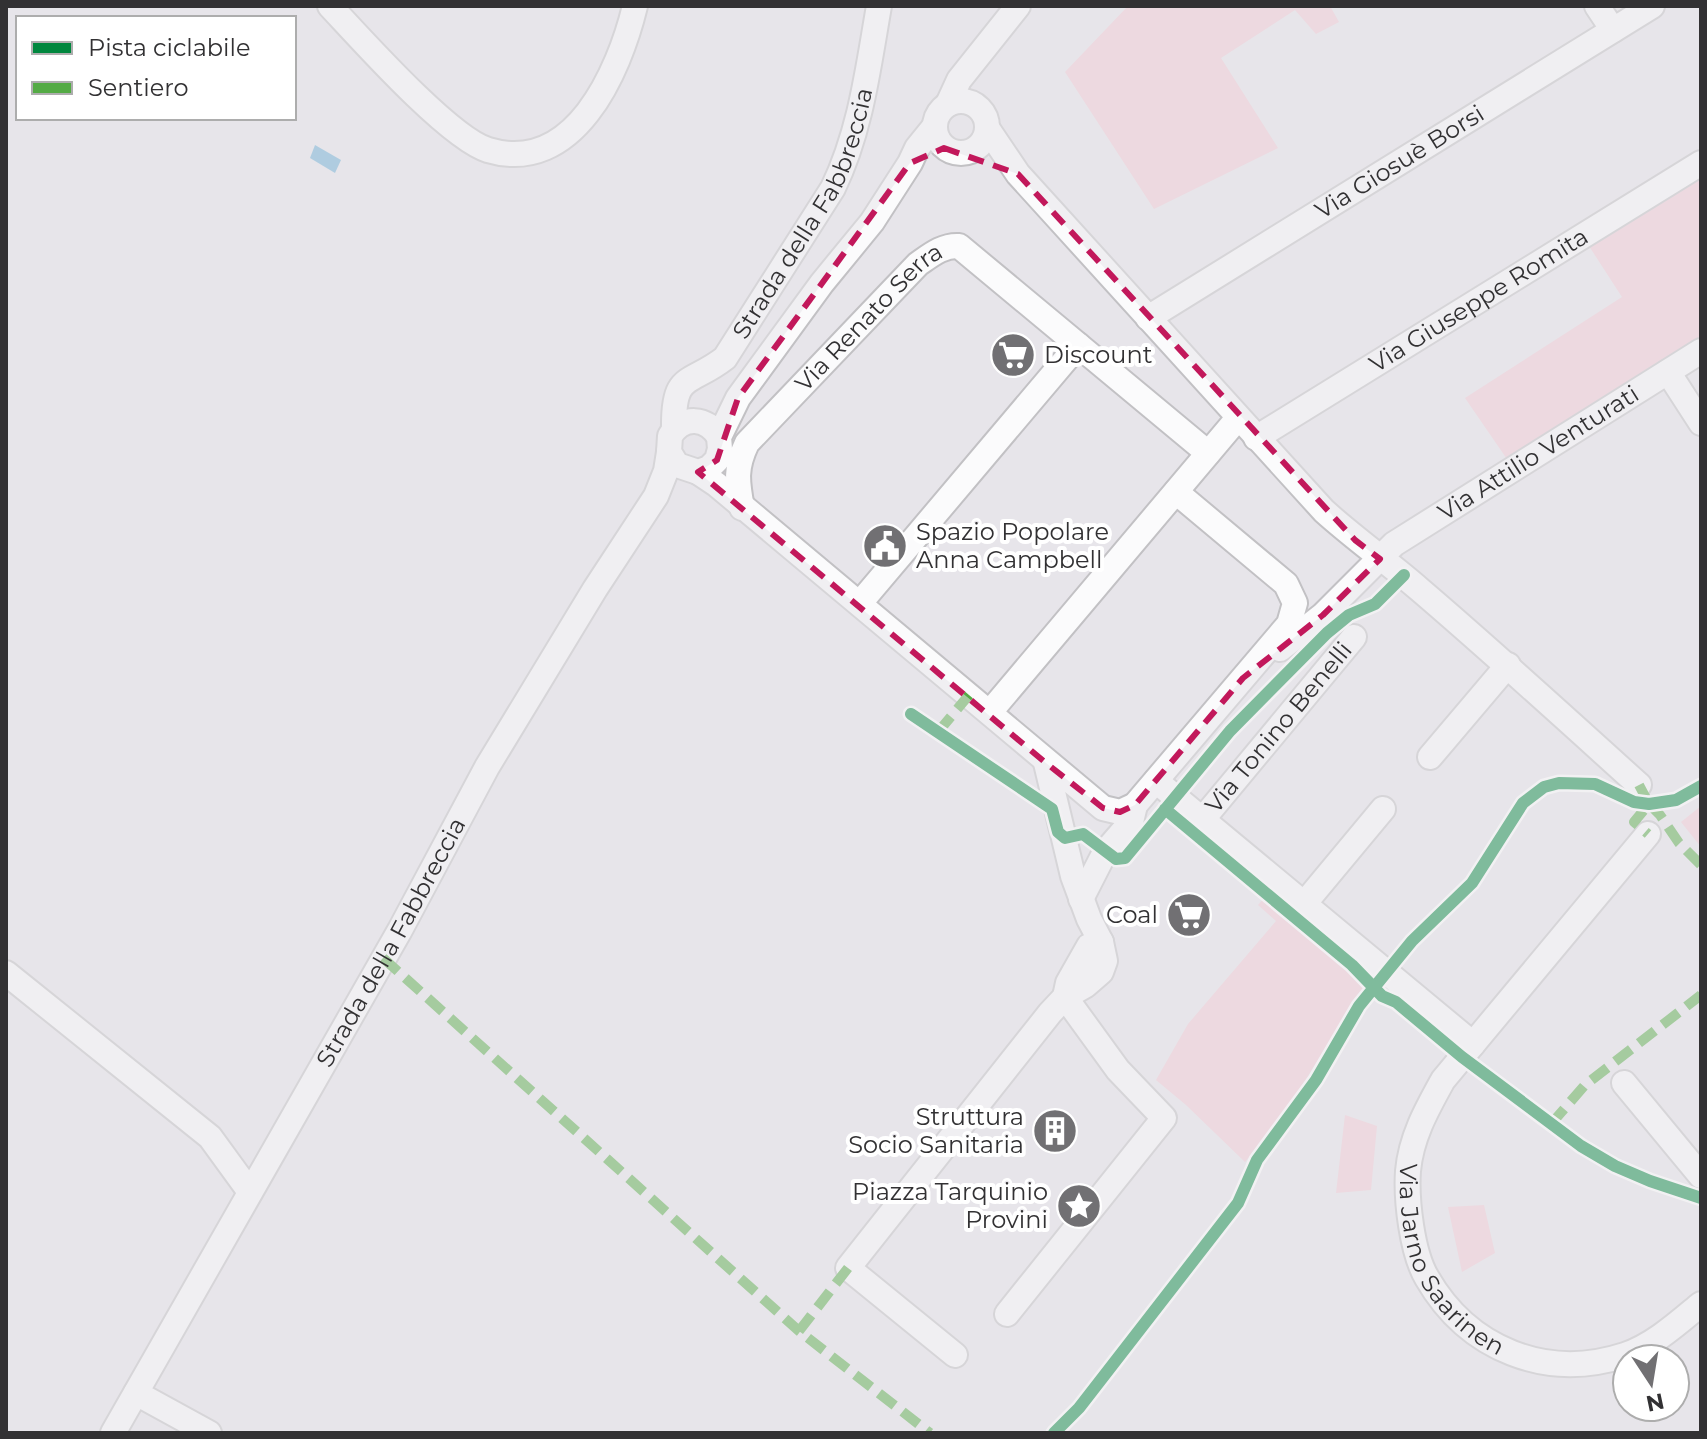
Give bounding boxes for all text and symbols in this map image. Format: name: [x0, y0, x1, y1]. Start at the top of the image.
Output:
legend: [16, 16, 296, 120]
text: Pista ciclabile: [88, 33, 251, 62]
text: Sentiero: [88, 73, 189, 102]
street label: Strada della Fabbreccia: [726, 85, 878, 344]
street label: Via Giosuè Borsi: [1310, 99, 1489, 225]
street label: Via Giuseppe Romita: [1364, 221, 1593, 378]
street label: Via Renato Serra: [789, 237, 947, 397]
supermarket icon: Discount: [989, 331, 1037, 379]
place label: Discount: [1044, 340, 1153, 369]
street label: Via Attilio Venturati: [1433, 379, 1644, 527]
place label: Spazio Popolare Anna Campbell: [916, 517, 1109, 574]
public building icon: Spazio Popolare Anna Campbell: [861, 522, 909, 570]
street label: Via Tonino Benelli: [1199, 636, 1358, 819]
street label: Strada della Fabbreccia: [310, 812, 471, 1072]
supermarket icon: Coal: [1165, 891, 1213, 939]
place label: Coal: [1106, 900, 1158, 929]
place label: Struttura Socio Sanitaria: [848, 1102, 1024, 1159]
building icon: Struttura Socio Sanitaria: [1031, 1107, 1079, 1155]
street label: Via Jarno Saarinen: [1393, 1162, 1509, 1361]
place label: Piazza Tarquinio Provini: [852, 1177, 1048, 1234]
place icon: Piazza Tarquinio Provini: [1055, 1182, 1103, 1230]
north arrow: [1611, 1343, 1691, 1423]
text: N: [1644, 1387, 1667, 1417]

